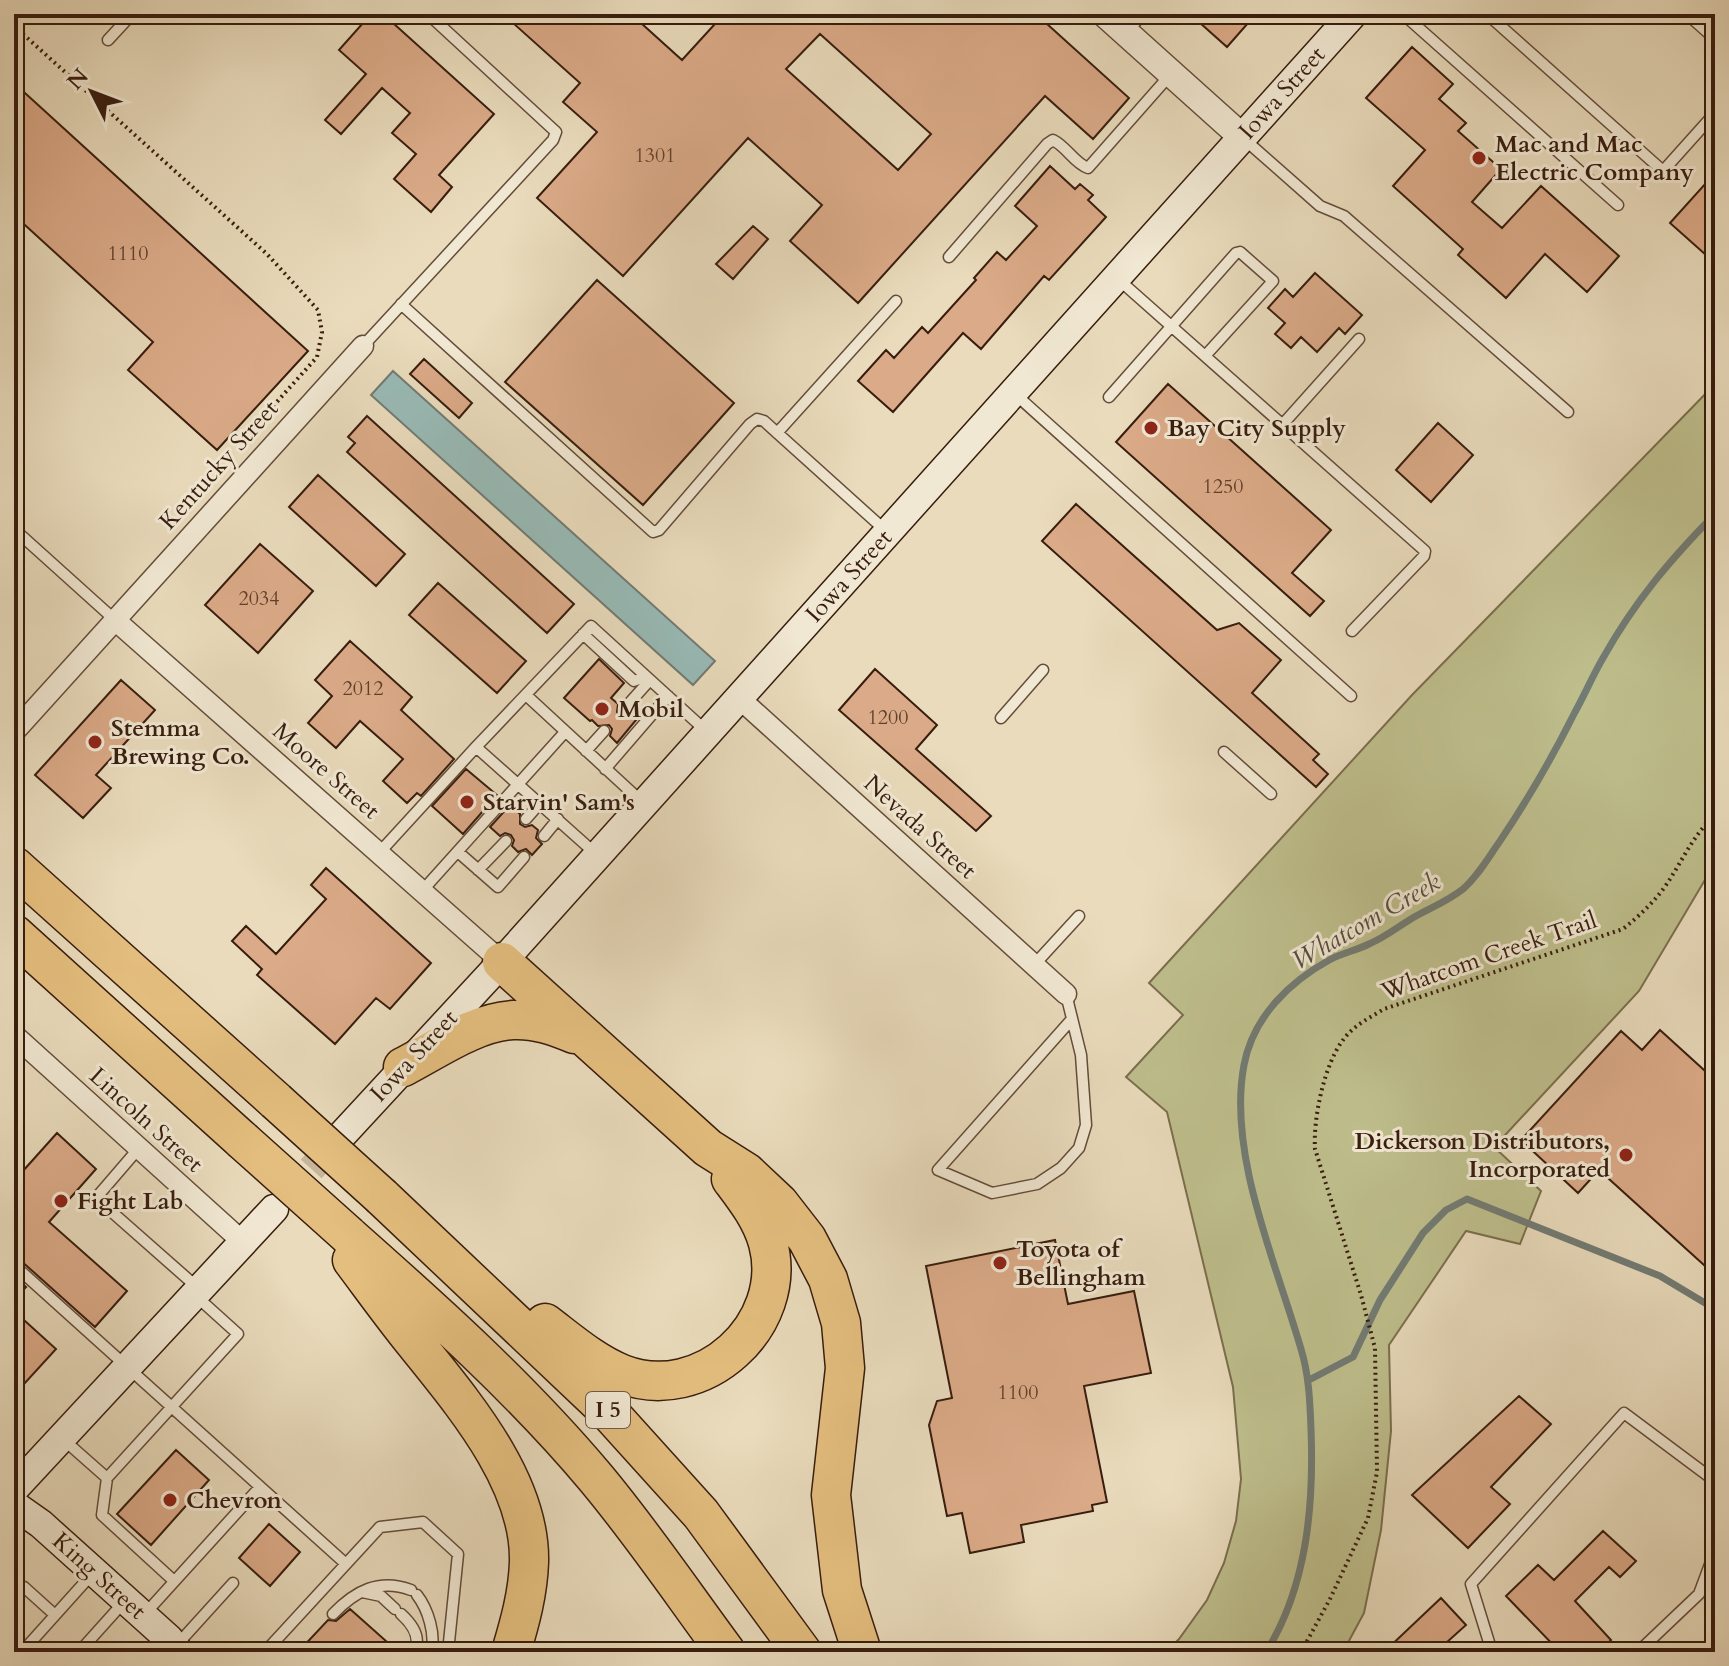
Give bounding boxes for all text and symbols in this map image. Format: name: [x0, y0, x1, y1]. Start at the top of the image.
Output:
street label: Iowa Street: [1231, 39, 1333, 147]
north arrow: [52, 52, 132, 132]
text: N: [60, 62, 95, 96]
place label: Mac and Mac Electric Company: [1495, 128, 1694, 189]
house number: 1301: [635, 142, 675, 169]
marker: Mac and Mac Electric Company: [1470, 149, 1488, 167]
house number: 1110: [108, 240, 148, 267]
street label: Kentucky Street: [152, 393, 286, 537]
place label: Bay City Supply: [1167, 412, 1346, 445]
marker: Bay City Supply: [1142, 419, 1160, 437]
house number: 1250: [1203, 473, 1243, 500]
street label: Iowa Street: [798, 522, 900, 630]
house number: 2034: [239, 585, 279, 612]
house number: 2012: [343, 675, 383, 702]
place label: Mobil: [618, 693, 684, 726]
marker: Mobil: [593, 700, 611, 718]
house number: 1200: [868, 704, 908, 731]
place label: Stemma Brewing Co.: [111, 712, 250, 773]
street label: Moore Street: [265, 715, 387, 827]
marker: Stemma Brewing Co.: [86, 733, 104, 751]
street label: Nevada Street: [856, 767, 984, 887]
place label: Starvin' Sam's: [483, 786, 635, 819]
marker: Starvin' Sam's: [458, 793, 476, 811]
water label: Whatcom Creek: [1285, 864, 1447, 978]
street label: Whatcom Creek Trail: [1376, 904, 1601, 1009]
street label: Iowa Street: [363, 1002, 466, 1109]
street label: Lincoln Street: [82, 1060, 210, 1180]
place label: Dickerson Distributors, Incorporated: [1354, 1125, 1610, 1186]
marker: Dickerson Distributors, Incorporated: [1617, 1146, 1635, 1164]
place label: Fight Lab: [77, 1185, 183, 1218]
marker: Fight Lab: [52, 1192, 70, 1210]
place label: Toyota of Bellingham: [1016, 1233, 1147, 1294]
marker: Toyota of Bellingham: [991, 1254, 1009, 1272]
house number: 1100: [998, 1379, 1038, 1406]
road number: I 5: [586, 1392, 630, 1428]
place label: Chevron: [186, 1484, 282, 1517]
marker: Chevron: [161, 1491, 179, 1509]
street label: King Street: [45, 1525, 153, 1627]

